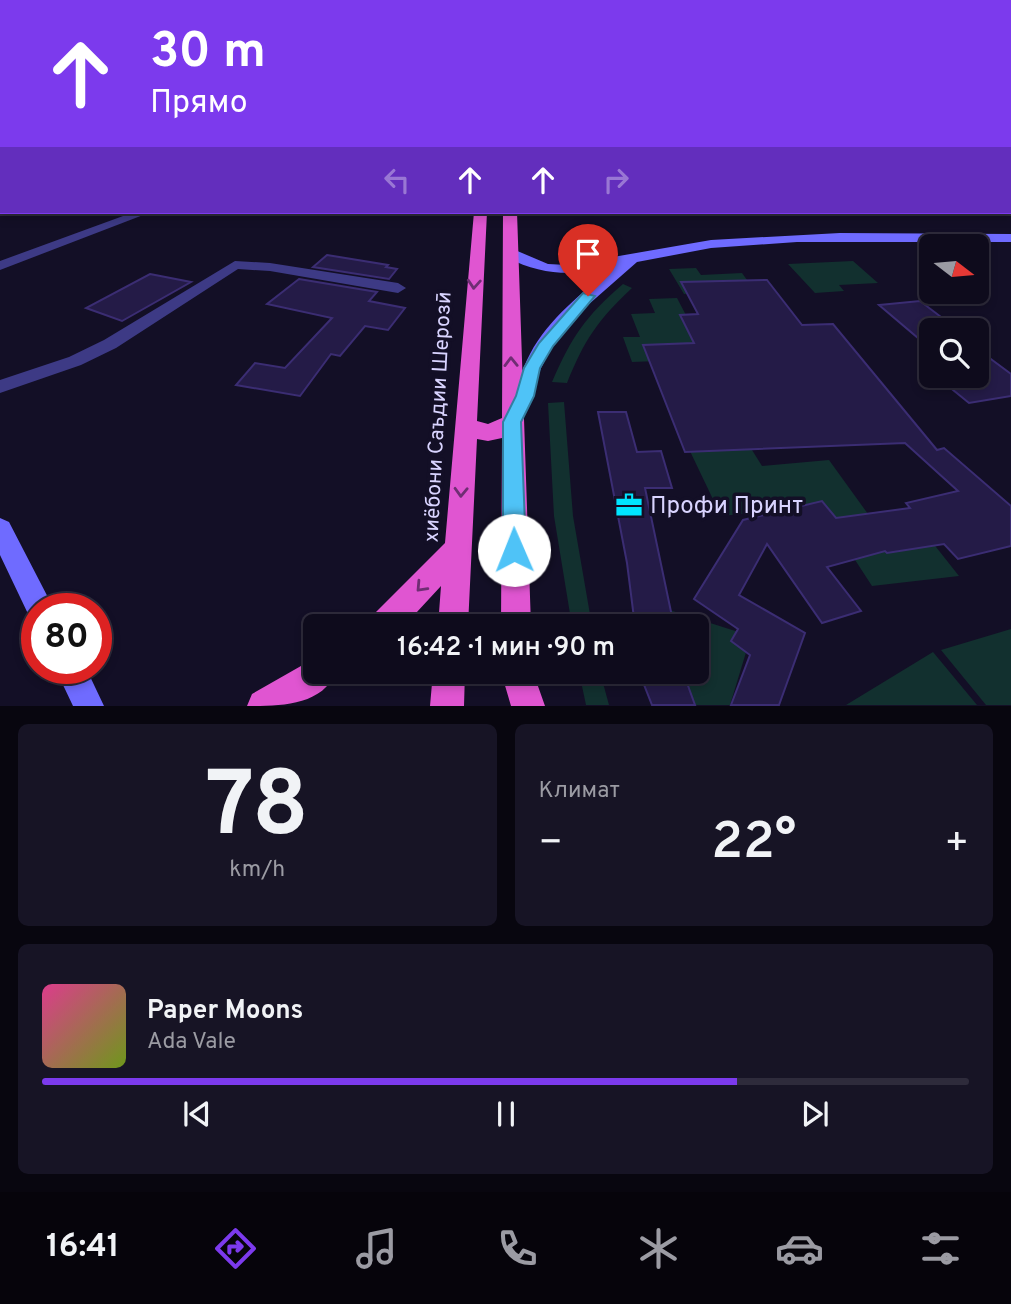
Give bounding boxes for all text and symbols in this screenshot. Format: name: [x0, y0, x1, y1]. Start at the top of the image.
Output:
text: 30 m: [150, 23, 266, 85]
icon: ahead: [35, 28, 126, 119]
text: Прямо: [150, 84, 248, 124]
icon: left: [378, 161, 416, 199]
icon: ahead: [451, 161, 489, 199]
icon: ahead: [524, 161, 562, 199]
icon: right: [597, 161, 635, 199]
pin: [558, 224, 618, 296]
north arrow: [919, 234, 989, 304]
map controls: [919, 234, 989, 388]
icon: arrive: [569, 235, 607, 273]
one-way arrow: [467, 279, 482, 290]
street label: хиёбони Саъдии Шерозӣ: [418, 291, 459, 543]
button: search: [919, 318, 989, 388]
one-way arrow: [503, 357, 519, 367]
one-way arrow: [454, 486, 469, 497]
office icon: Профи Принт: [614, 490, 644, 520]
place label: Профи Принт: [650, 492, 803, 522]
position arrow: [477, 513, 551, 587]
one-way arrow: [417, 579, 430, 592]
speed limit sign: 80: [21, 593, 112, 684]
text: 16:42 · 1 мин · 90 m: [397, 632, 615, 665]
text: 78: [206, 753, 309, 868]
text: Климат: [539, 777, 620, 806]
text: 22°: [711, 811, 796, 877]
text: −: [539, 820, 563, 869]
text: +: [944, 820, 969, 869]
text: km/h: [229, 856, 285, 885]
text: Paper Moons: [147, 995, 303, 1028]
text: Ada Vale: [147, 1028, 236, 1057]
icon: previous: [178, 1095, 216, 1133]
icon: pause: [487, 1095, 525, 1133]
icon: next: [796, 1095, 834, 1133]
icon: directions: [211, 1224, 260, 1273]
icon: music: [352, 1224, 401, 1273]
icon: phone: [493, 1224, 542, 1273]
icon: climate: [634, 1224, 683, 1273]
icon: car: [775, 1224, 824, 1273]
icon: filters: [916, 1224, 965, 1273]
text: 16:41: [46, 1228, 120, 1268]

